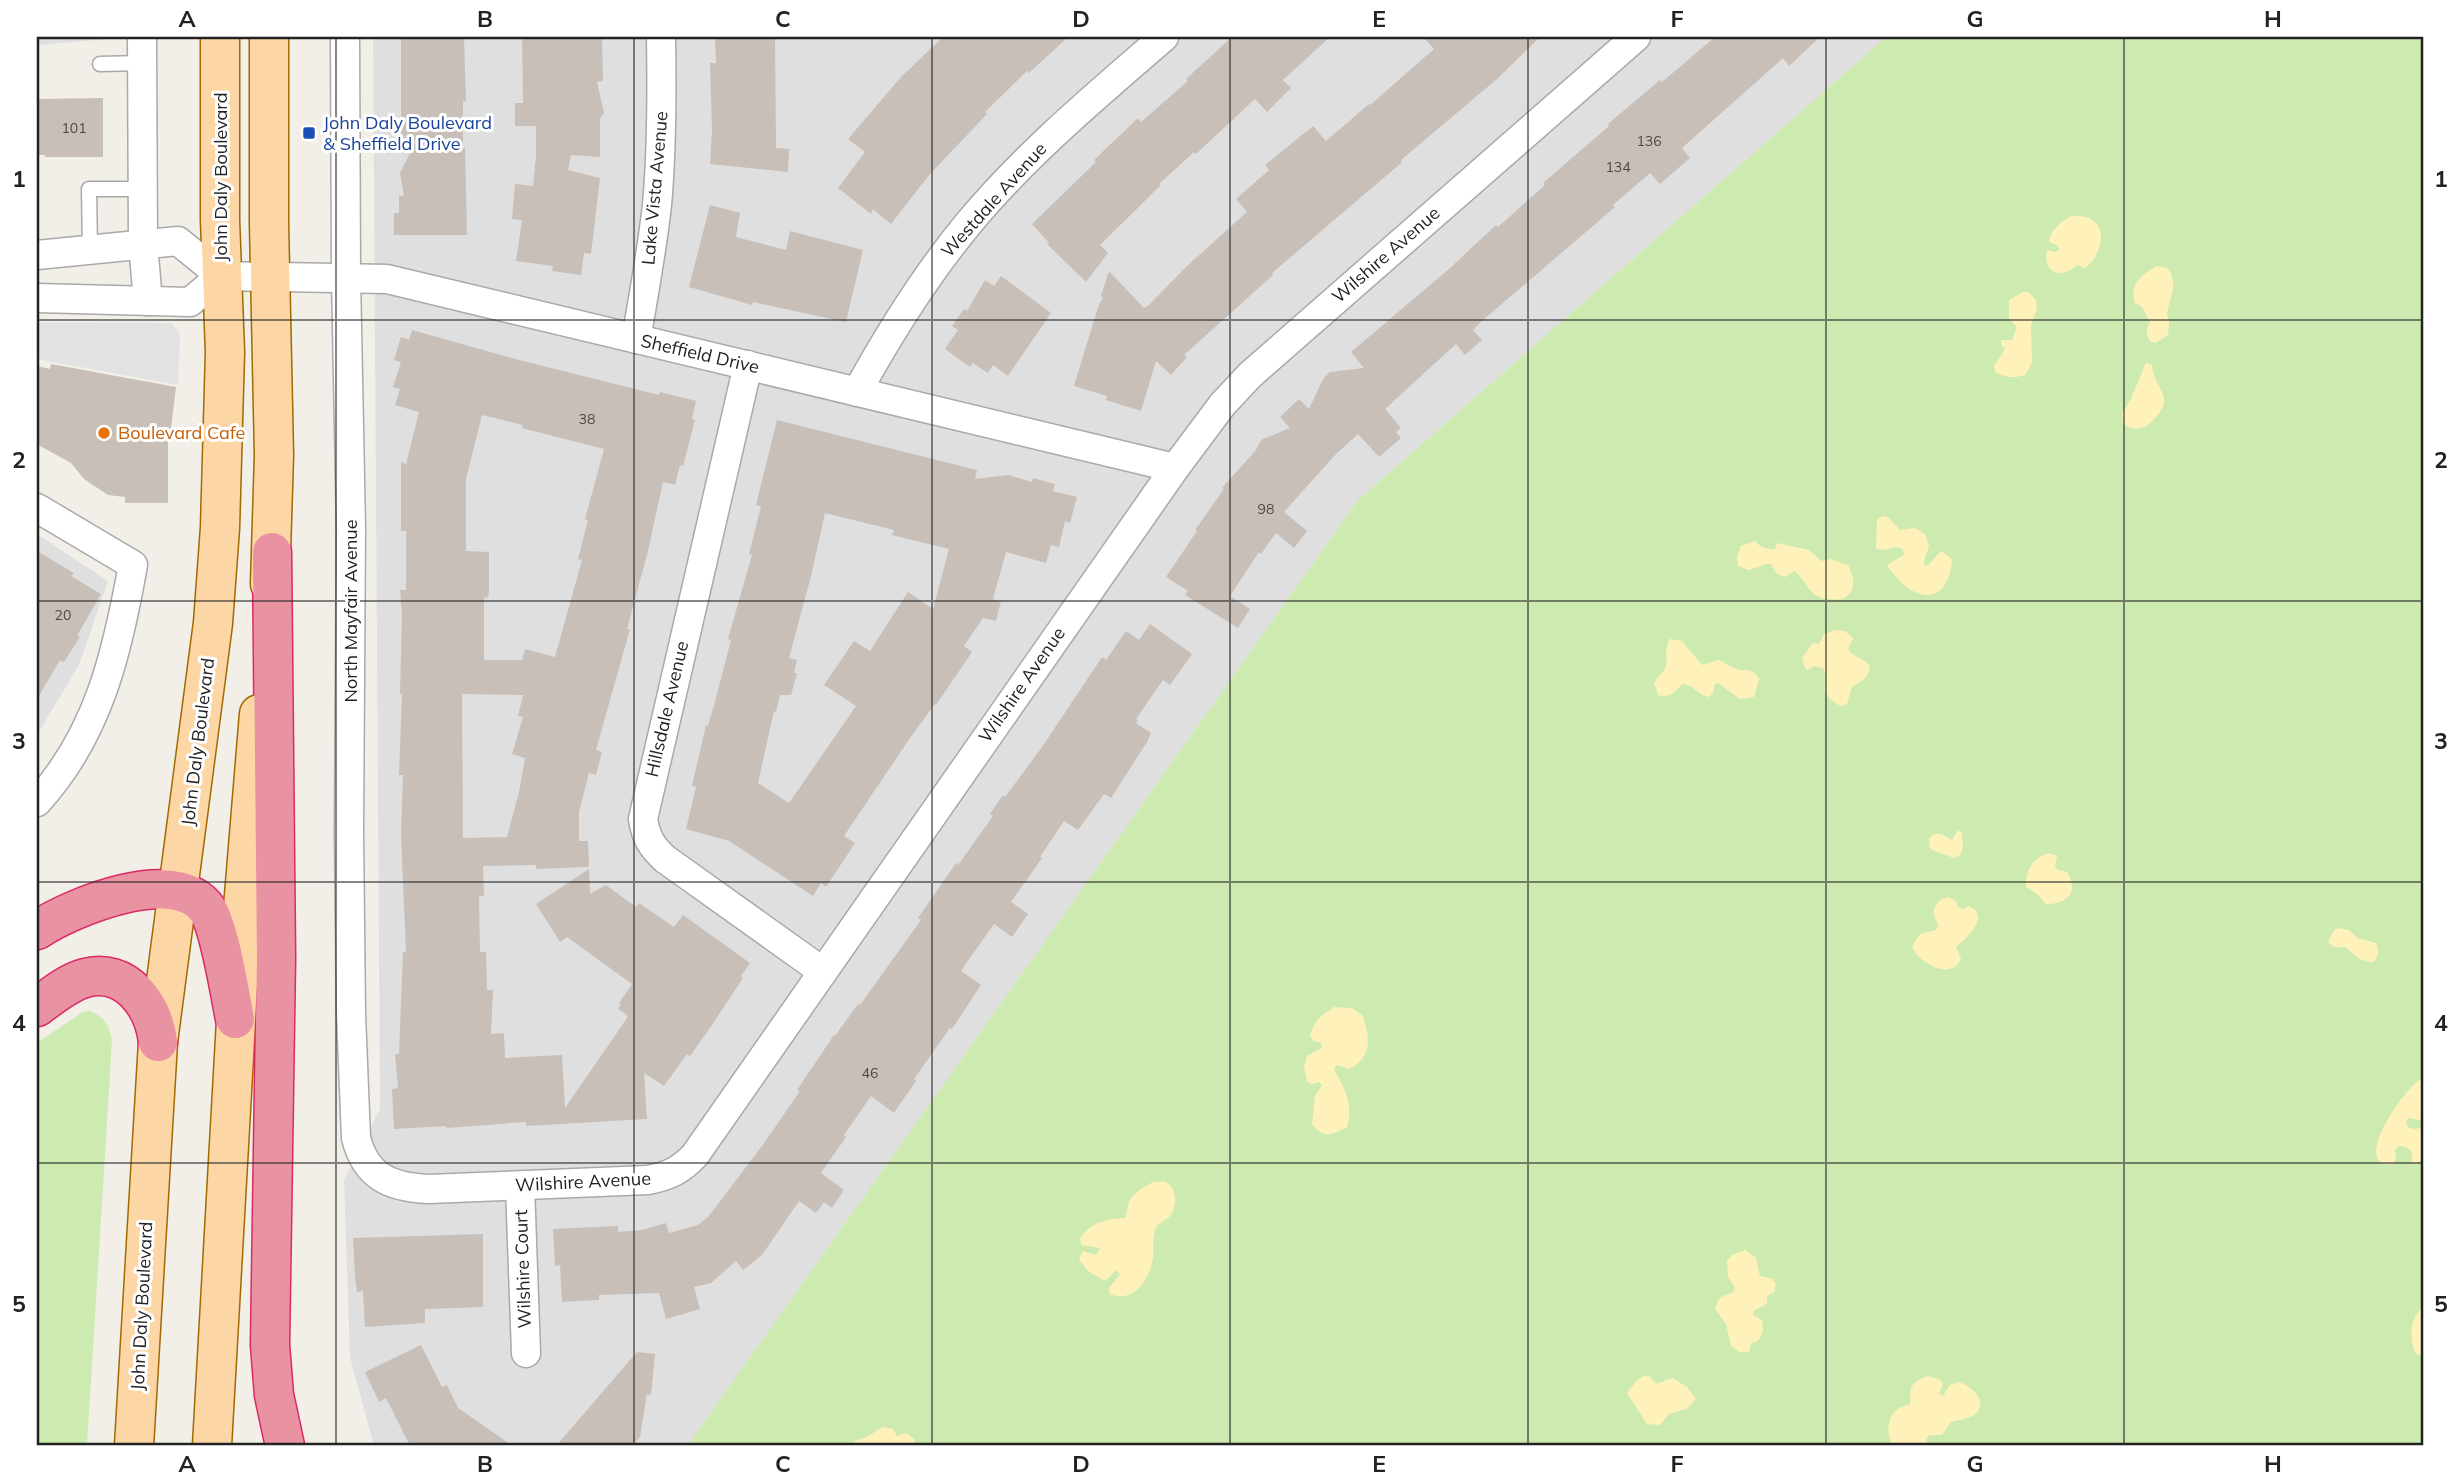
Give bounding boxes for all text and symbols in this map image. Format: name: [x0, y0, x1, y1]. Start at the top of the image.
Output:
text: A: [178, 4, 196, 33]
text: B: [477, 4, 493, 33]
text: C: [775, 4, 791, 33]
text: D: [1072, 4, 1090, 33]
text: E: [1372, 4, 1386, 33]
text: F: [1670, 4, 1684, 33]
text: G: [1966, 4, 1984, 33]
text: H: [2264, 4, 2282, 33]
street label: John Daly Boulevard: [209, 92, 232, 262]
street label: Lake Vista Avenue: [636, 110, 673, 266]
place label: John Daly Boulevard & Sheffield Drive: [323, 111, 492, 155]
house number: 101: [61, 119, 87, 137]
marker: John Daly Boulevard & Sheffield Drive: [301, 125, 317, 141]
house number: 136: [1636, 132, 1662, 150]
street label: Westdale Avenue: [936, 137, 1051, 262]
house number: 134: [1605, 158, 1631, 176]
text: 1: [12, 164, 26, 193]
text: 1: [2434, 164, 2448, 193]
street label: Wilshire Avenue: [1327, 201, 1445, 308]
street label: Sheffield Drive: [639, 329, 762, 378]
house number: 38: [579, 410, 595, 428]
place label: Boulevard Cafe: [118, 421, 245, 444]
marker: Boulevard Cafe: [96, 425, 112, 441]
text: 2: [12, 445, 26, 474]
text: 2: [2434, 445, 2448, 474]
house number: 98: [1258, 500, 1274, 518]
street label: North Mayfair Avenue: [339, 519, 362, 703]
house number: 20: [55, 606, 71, 624]
street label: Wilshire Avenue: [973, 622, 1070, 747]
street label: Hillsdale Avenue: [640, 639, 693, 779]
street label: John Daly Boulevard: [176, 657, 219, 827]
text: 3: [12, 726, 26, 755]
text: 3: [2434, 726, 2448, 755]
text: 4: [12, 1008, 26, 1037]
text: 4: [2434, 1008, 2448, 1037]
house number: 46: [862, 1064, 878, 1082]
street label: Wilshire Avenue: [514, 1166, 651, 1197]
street label: Wilshire Court: [509, 1209, 536, 1329]
street label: John Daly Boulevard: [126, 1221, 157, 1391]
text: 5: [12, 1289, 26, 1318]
text: 5: [2434, 1289, 2448, 1318]
text: A: [178, 1449, 196, 1478]
text: B: [477, 1449, 493, 1478]
text: C: [775, 1449, 791, 1478]
text: D: [1072, 1449, 1090, 1478]
text: E: [1372, 1449, 1386, 1478]
text: F: [1670, 1449, 1684, 1478]
text: G: [1966, 1449, 1984, 1478]
text: H: [2264, 1449, 2282, 1478]

